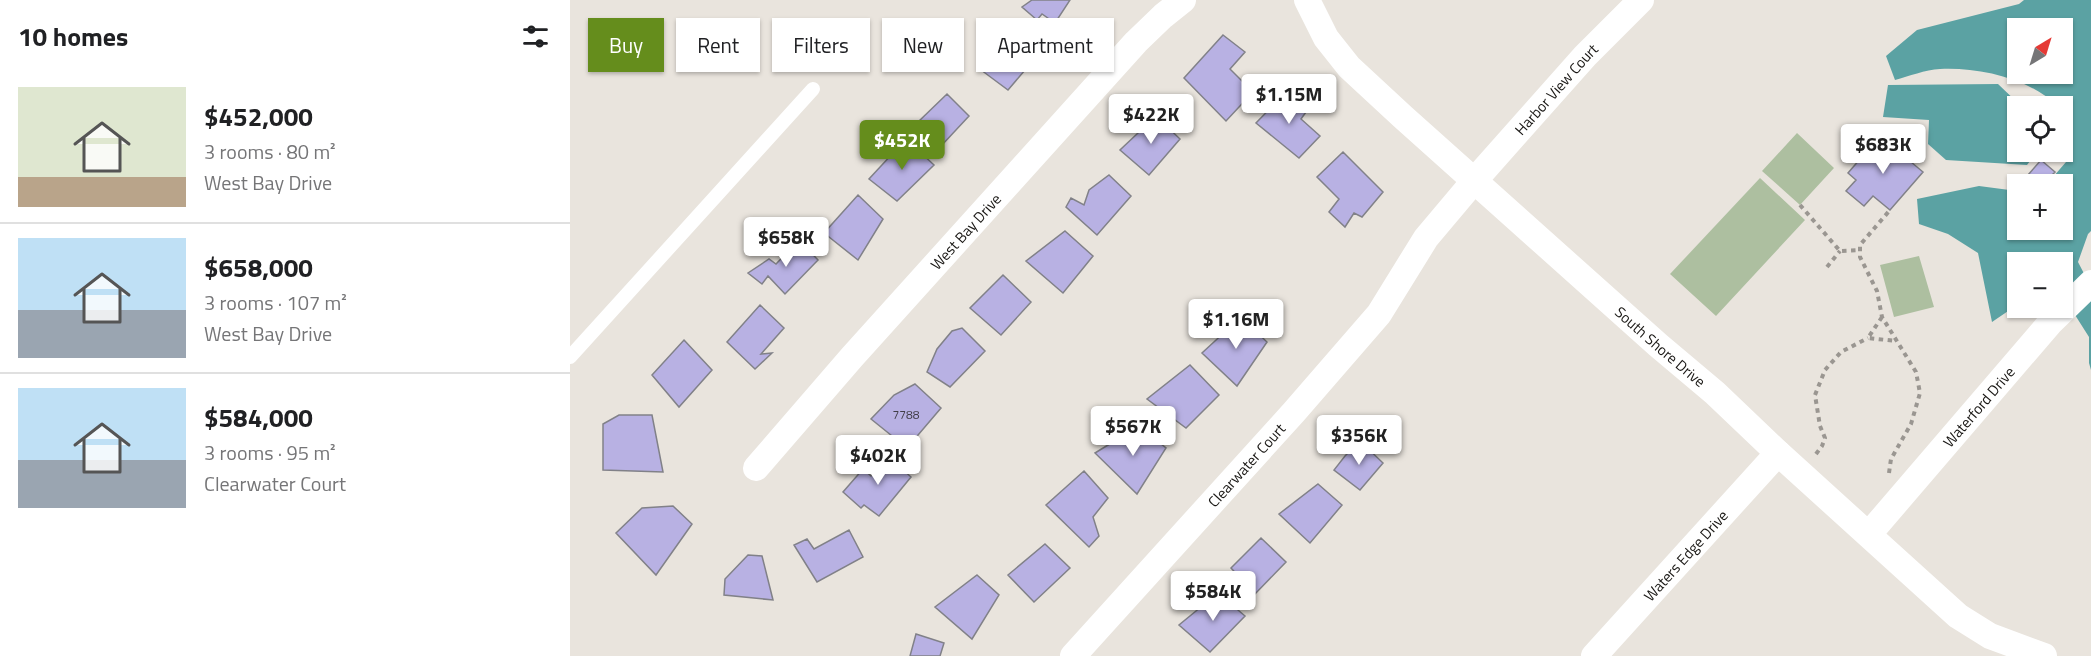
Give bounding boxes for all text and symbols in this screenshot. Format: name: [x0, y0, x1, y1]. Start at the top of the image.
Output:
text: 10 homes: [18, 17, 128, 56]
chip: Buy: [588, 18, 664, 72]
chip: Rent: [676, 18, 760, 72]
chip: Filters: [772, 18, 870, 72]
chip: New: [882, 18, 964, 72]
chip: Apartment: [976, 18, 1114, 72]
north arrow: [2007, 18, 2073, 84]
map controls: [2007, 18, 2073, 318]
icon: filters: [519, 20, 552, 53]
street label: Harbor View Court: [1509, 37, 1604, 140]
pin: $1.15M: [1240, 74, 1338, 125]
text: $1.15M: [1255, 78, 1323, 109]
pin: $422K: [1109, 94, 1193, 145]
button: locate: [2007, 96, 2073, 162]
text: $452,000: [204, 97, 313, 136]
text: $422K: [1123, 98, 1179, 129]
icon: home: [66, 111, 138, 183]
pin: $452K: [860, 120, 944, 171]
text: $452K: [874, 124, 930, 155]
pin: $683K: [1841, 124, 1925, 175]
text: $683K: [1855, 128, 1911, 159]
text: 3 rooms · 80 m²: [204, 136, 336, 167]
text: West Bay Drive: [204, 167, 332, 198]
button: +: [2007, 174, 2073, 240]
street label: West Bay Drive: [925, 188, 1006, 275]
pin: $658K: [744, 217, 828, 268]
text: $658K: [758, 221, 814, 252]
text: $658,000: [204, 248, 313, 287]
button: −: [2007, 252, 2073, 318]
icon: home: [66, 262, 138, 334]
text: 3 rooms · 107 m²: [204, 287, 347, 318]
pin: $1.16M: [1187, 299, 1285, 350]
street label: South Shore Drive: [1610, 300, 1711, 392]
text: $1.16M: [1202, 303, 1270, 334]
text: West Bay Drive: [204, 318, 332, 349]
street label: Waterford Drive: [1937, 361, 2020, 452]
text: $584,000: [204, 398, 313, 437]
house number: 7788: [893, 405, 920, 424]
pin: $567K: [1091, 406, 1175, 457]
text: $567K: [1105, 410, 1161, 441]
icon: home: [66, 412, 138, 484]
pin: $356K: [1317, 415, 1401, 466]
street label: Clearwater Court: [1202, 417, 1291, 512]
text: $356K: [1331, 419, 1387, 450]
pin: $402K: [836, 435, 920, 486]
text: 3 rooms · 95 m²: [204, 437, 336, 468]
text: $402K: [850, 439, 906, 470]
text: Clearwater Court: [204, 468, 346, 499]
street label: Waters Edge Drive: [1638, 504, 1733, 606]
pin: $584K: [1171, 571, 1255, 622]
text: $584K: [1185, 575, 1241, 606]

